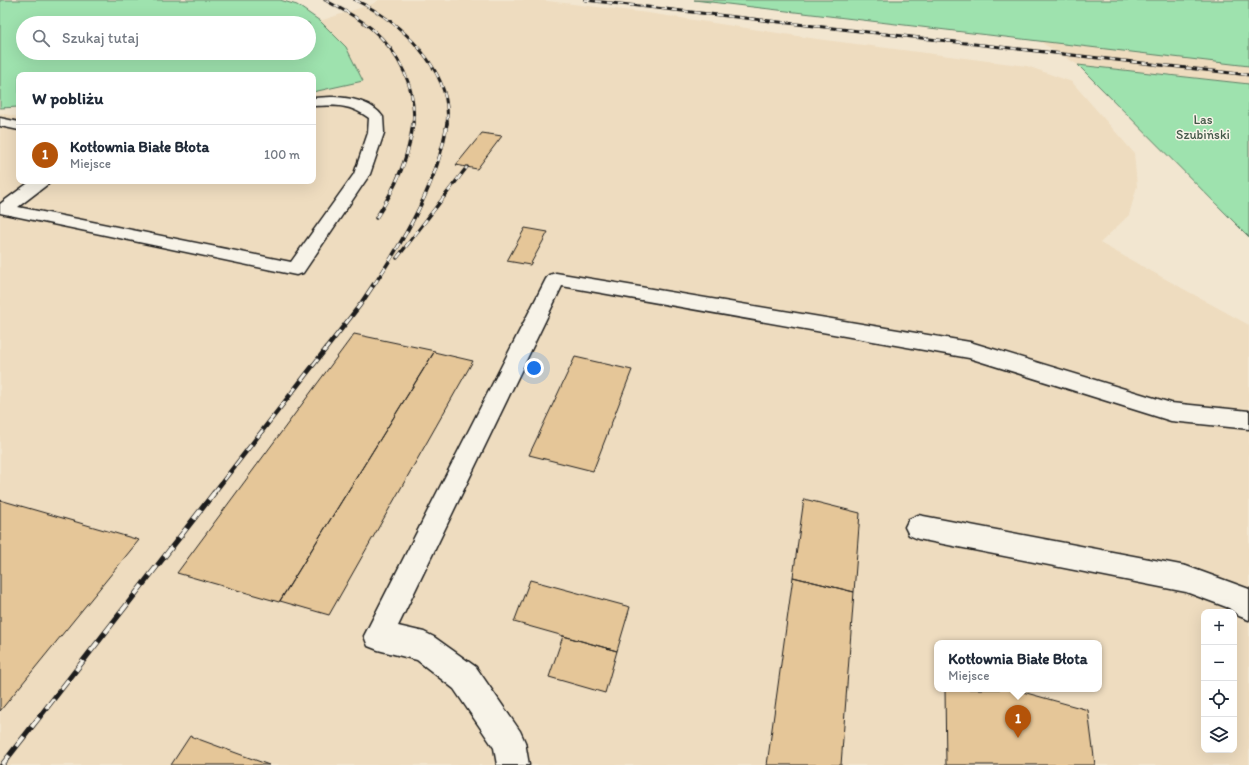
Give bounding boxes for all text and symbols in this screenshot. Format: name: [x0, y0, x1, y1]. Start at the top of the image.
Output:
search box: [16, 16, 316, 60]
icon: search: [30, 27, 52, 49]
text: Szukaj tutaj: [62, 29, 139, 47]
text: W pobliżu: [32, 88, 103, 108]
park label: Las Szubiński: [1176, 112, 1230, 142]
text: Kotłownia Białe Błota: [70, 138, 209, 156]
text: 1: [42, 147, 48, 162]
text: 100 m: [264, 147, 300, 162]
text: Miejsce: [70, 156, 111, 171]
your location: [524, 358, 544, 378]
map controls: [1201, 609, 1237, 753]
button: +: [1201, 609, 1237, 645]
popup: [934, 640, 1102, 692]
button: −: [1201, 645, 1237, 681]
text: Kotłownia Białe Błota: [948, 650, 1088, 668]
text: Miejsce: [948, 668, 989, 683]
button: locate: [1201, 681, 1237, 717]
pin: 1: [1005, 705, 1031, 738]
button: layers: [1201, 717, 1237, 753]

